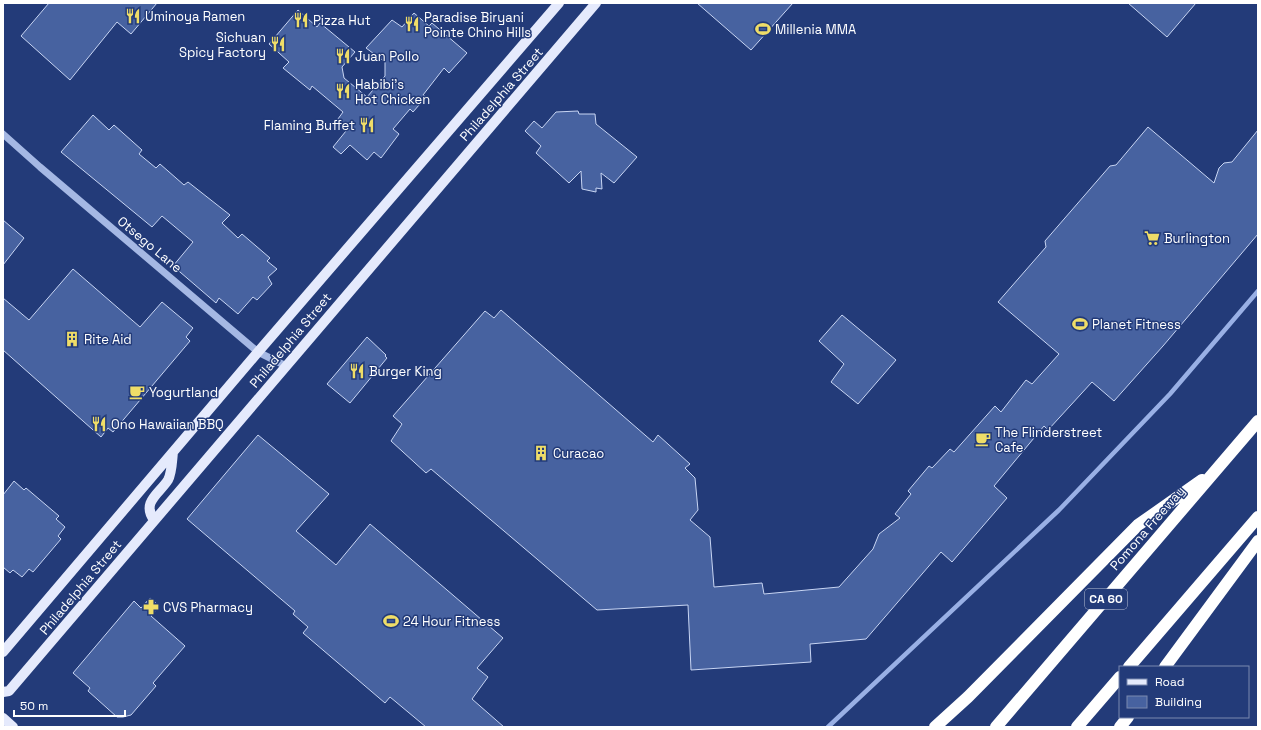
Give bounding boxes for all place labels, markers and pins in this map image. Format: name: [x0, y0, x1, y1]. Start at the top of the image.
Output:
restaurant icon: Uminoya Ramen: [124, 7, 142, 25]
place label: Uminoya Ramen: [145, 8, 245, 25]
place label: Paradise Biryani Pointe Chino Hills: [424, 9, 531, 41]
restaurant icon: Pizza Hut: [292, 11, 310, 29]
place label: Pizza Hut: [313, 12, 371, 29]
restaurant icon: Paradise Biryani Pointe Chino Hills: [403, 15, 421, 33]
sports icon: Millenia MMA: [754, 20, 772, 38]
place label: Millenia MMA: [775, 21, 856, 38]
place label: Sichuan Spicy Factory: [179, 29, 266, 61]
restaurant icon: Sichuan Spicy Factory: [269, 35, 287, 53]
restaurant icon: Juan Pollo: [334, 47, 352, 65]
place label: Juan Pollo: [355, 48, 419, 65]
place label: Habibi's Hot Chicken: [355, 76, 430, 108]
restaurant icon: Habibi's Hot Chicken: [334, 82, 352, 100]
restaurant icon: Flaming Buffet: [358, 116, 376, 134]
place label: Flaming Buffet: [264, 117, 355, 134]
supermarket icon: Burlington: [1143, 229, 1161, 247]
place label: Burlington: [1164, 230, 1230, 247]
sports icon: Planet Fitness: [1071, 315, 1089, 333]
place label: Planet Fitness: [1092, 316, 1181, 333]
building icon: Rite Aid: [63, 330, 81, 348]
place label: Rite Aid: [84, 331, 132, 348]
restaurant icon: Burger King: [348, 362, 366, 380]
place label: Burger King: [369, 363, 442, 380]
cafe icon: Yogurtland: [128, 383, 146, 401]
place label: Yogurtland: [149, 384, 218, 401]
restaurant icon: Ono Hawaiian BBQ: [90, 415, 108, 433]
place label: Ono Hawaiian BBQ: [111, 416, 224, 433]
place label: The Flinderstreet Cafe: [995, 424, 1102, 456]
cafe icon: The Flinderstreet Cafe: [974, 430, 992, 448]
building icon: Curacao: [532, 444, 550, 462]
place label: Curacao: [553, 445, 604, 462]
pharmacy icon: CVS Pharmacy: [142, 598, 160, 616]
place label: CVS Pharmacy: [163, 599, 253, 616]
sports icon: 24 Hour Fitness: [382, 612, 400, 630]
place label: 24 Hour Fitness: [403, 613, 500, 630]

